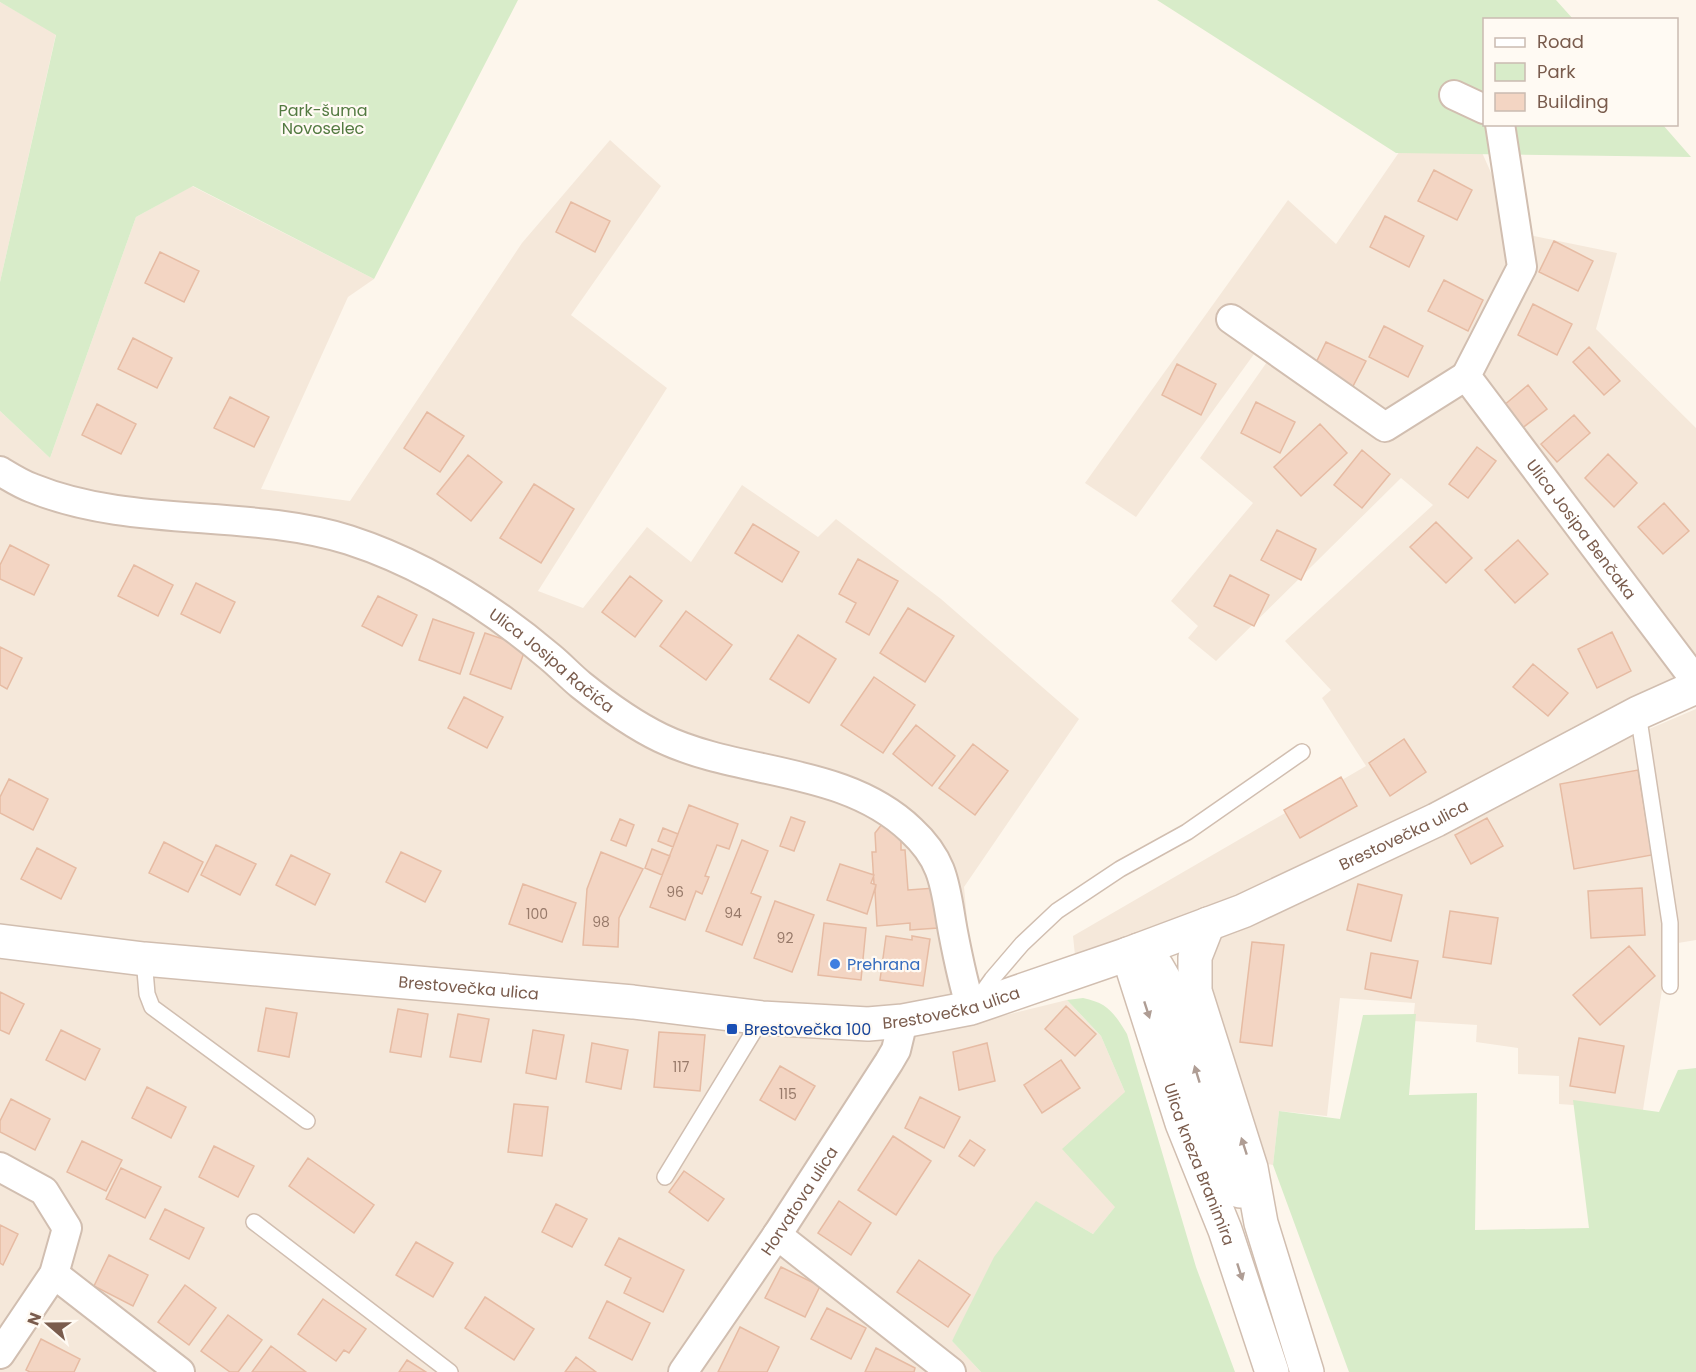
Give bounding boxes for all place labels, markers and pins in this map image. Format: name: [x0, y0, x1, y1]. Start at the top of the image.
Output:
place label: Prehrana: [847, 953, 920, 976]
marker: Prehrana: [828, 957, 842, 971]
place label: Brestovečka 100: [744, 1018, 871, 1041]
marker: Brestovečka 100: [725, 1022, 739, 1036]

